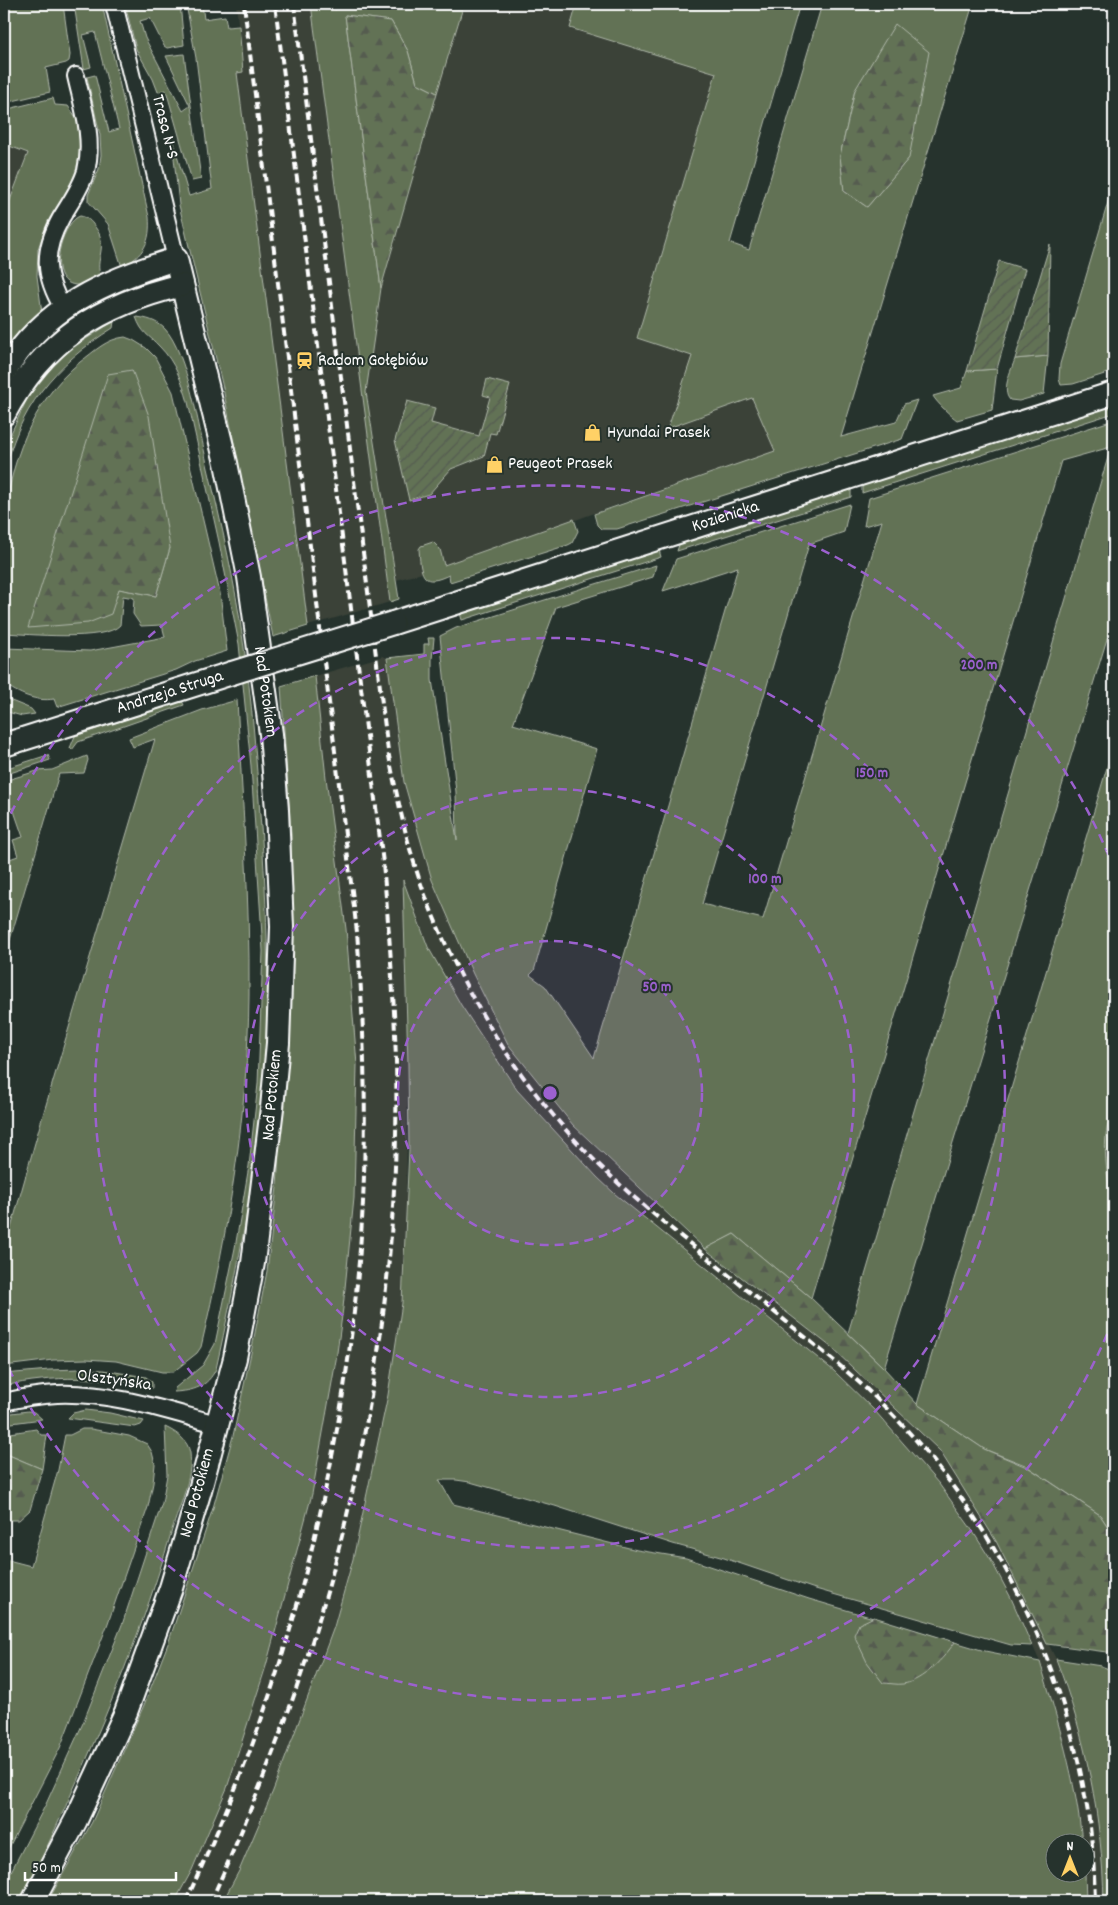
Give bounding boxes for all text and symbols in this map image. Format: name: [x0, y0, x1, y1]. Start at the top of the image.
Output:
street label: Trasa N-S: [144, 92, 184, 162]
place label: Radom Gołębiów: [318, 349, 428, 374]
station icon: Radom Gołębiów: [294, 351, 314, 371]
place label: Hyundai Prasek: [607, 421, 710, 446]
shop icon: Hyundai Prasek: [583, 423, 603, 443]
place label: Peugeot Prasek: [508, 452, 613, 477]
shop icon: Peugeot Prasek: [484, 454, 504, 474]
street label: Kozienicka: [689, 494, 763, 539]
street label: Nad Potokiem: [246, 645, 284, 739]
text: 200 m: [961, 655, 997, 677]
street label: Andrzeja Struga: [113, 664, 227, 721]
text: 150 m: [856, 763, 888, 785]
text: 100 m: [748, 869, 782, 891]
text: 50 m: [643, 977, 671, 999]
street label: Nad Potokiem: [257, 1048, 289, 1142]
centre of rings: [541, 1084, 559, 1102]
street label: Olsztyńska: [75, 1363, 153, 1399]
street label: Nad Potokiem: [174, 1445, 222, 1541]
north arrow: [1046, 1832, 1096, 1882]
text: N: [1067, 1837, 1074, 1857]
scale bar: [25, 1850, 176, 1882]
text: 50 m: [32, 1858, 61, 1880]

